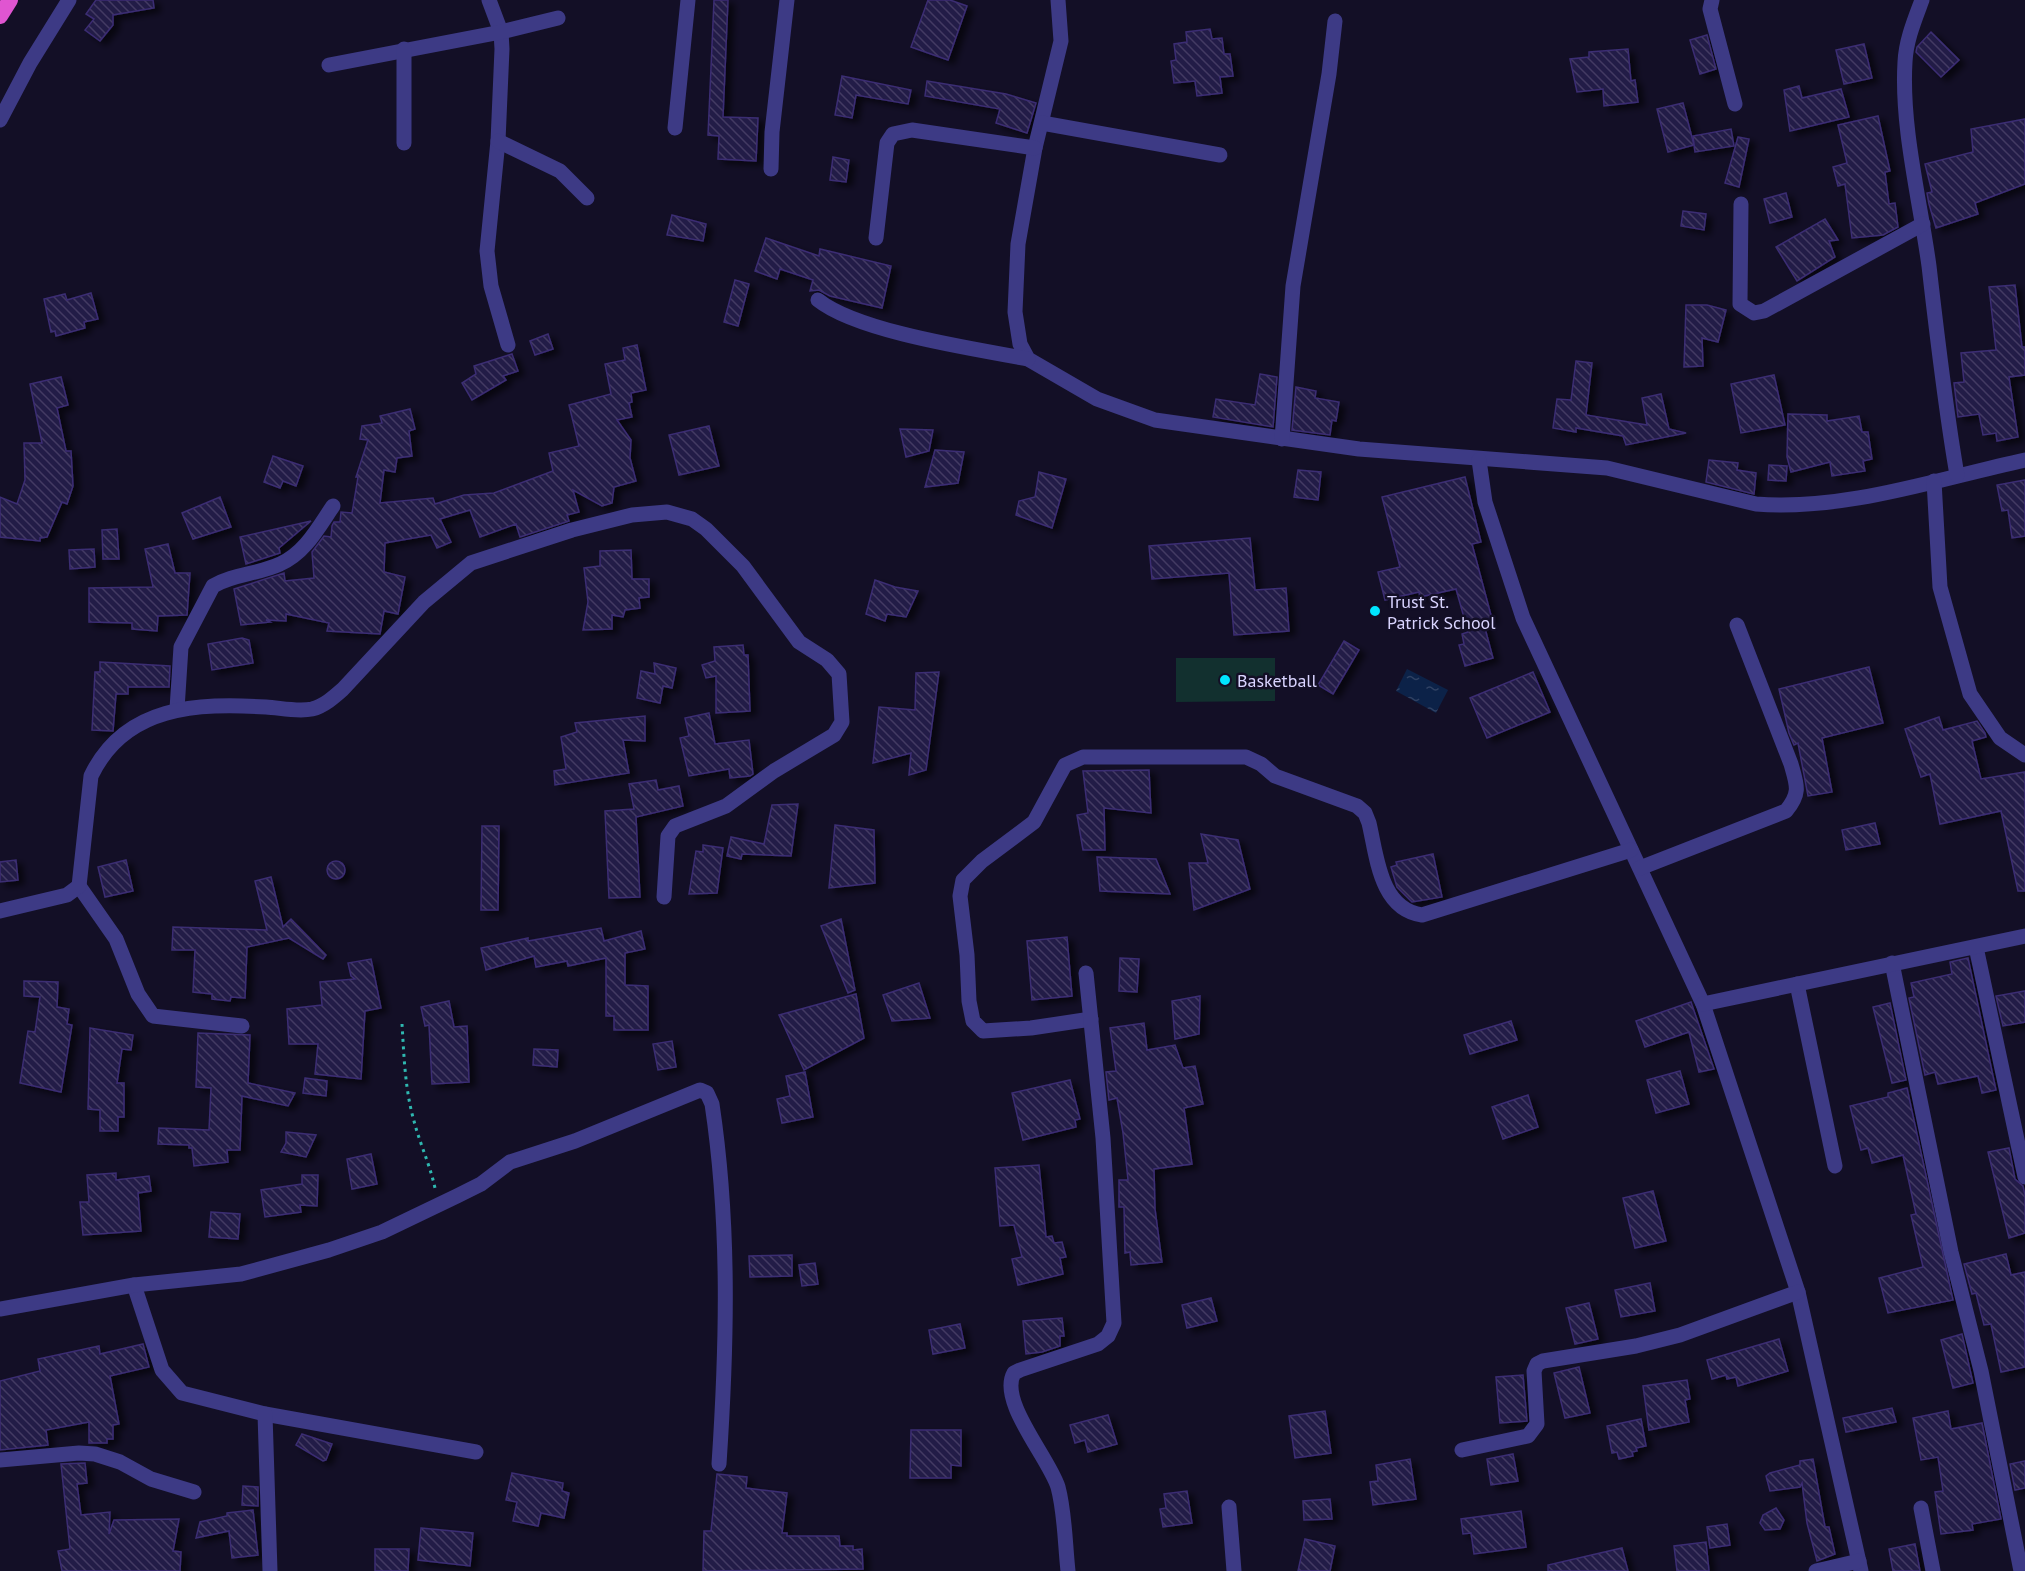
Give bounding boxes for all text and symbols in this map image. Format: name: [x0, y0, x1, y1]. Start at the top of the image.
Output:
place label: Trust St. Patrick School: [1387, 590, 1496, 634]
marker: Trust St. Patrick School: [1368, 604, 1382, 618]
place label: Basketball: [1237, 669, 1318, 692]
marker: Basketball: [1218, 673, 1232, 687]

